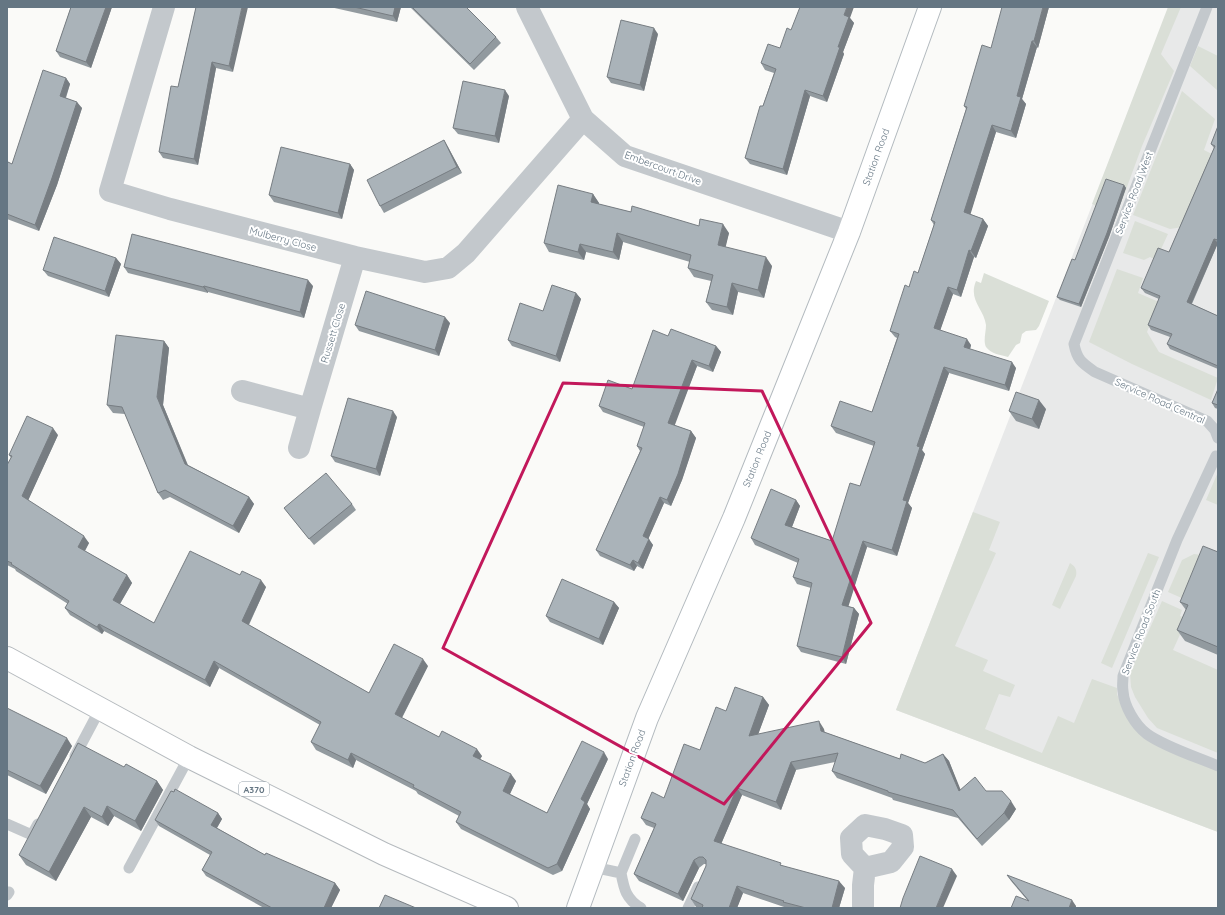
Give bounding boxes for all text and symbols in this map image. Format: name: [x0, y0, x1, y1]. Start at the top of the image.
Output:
street label: Station Road: [860, 127, 892, 187]
street label: Embercourt Drive: [623, 148, 704, 188]
street label: Service Road West: [1112, 149, 1156, 236]
street label: Mulberry Close: [248, 224, 318, 254]
street label: Russett Close: [318, 301, 348, 365]
street label: Service Road Central: [1113, 375, 1207, 427]
street label: Station Road: [740, 429, 774, 489]
street label: Service Road South: [1119, 587, 1163, 677]
street label: Station Road: [616, 728, 648, 788]
road number: A370: [239, 782, 269, 796]

